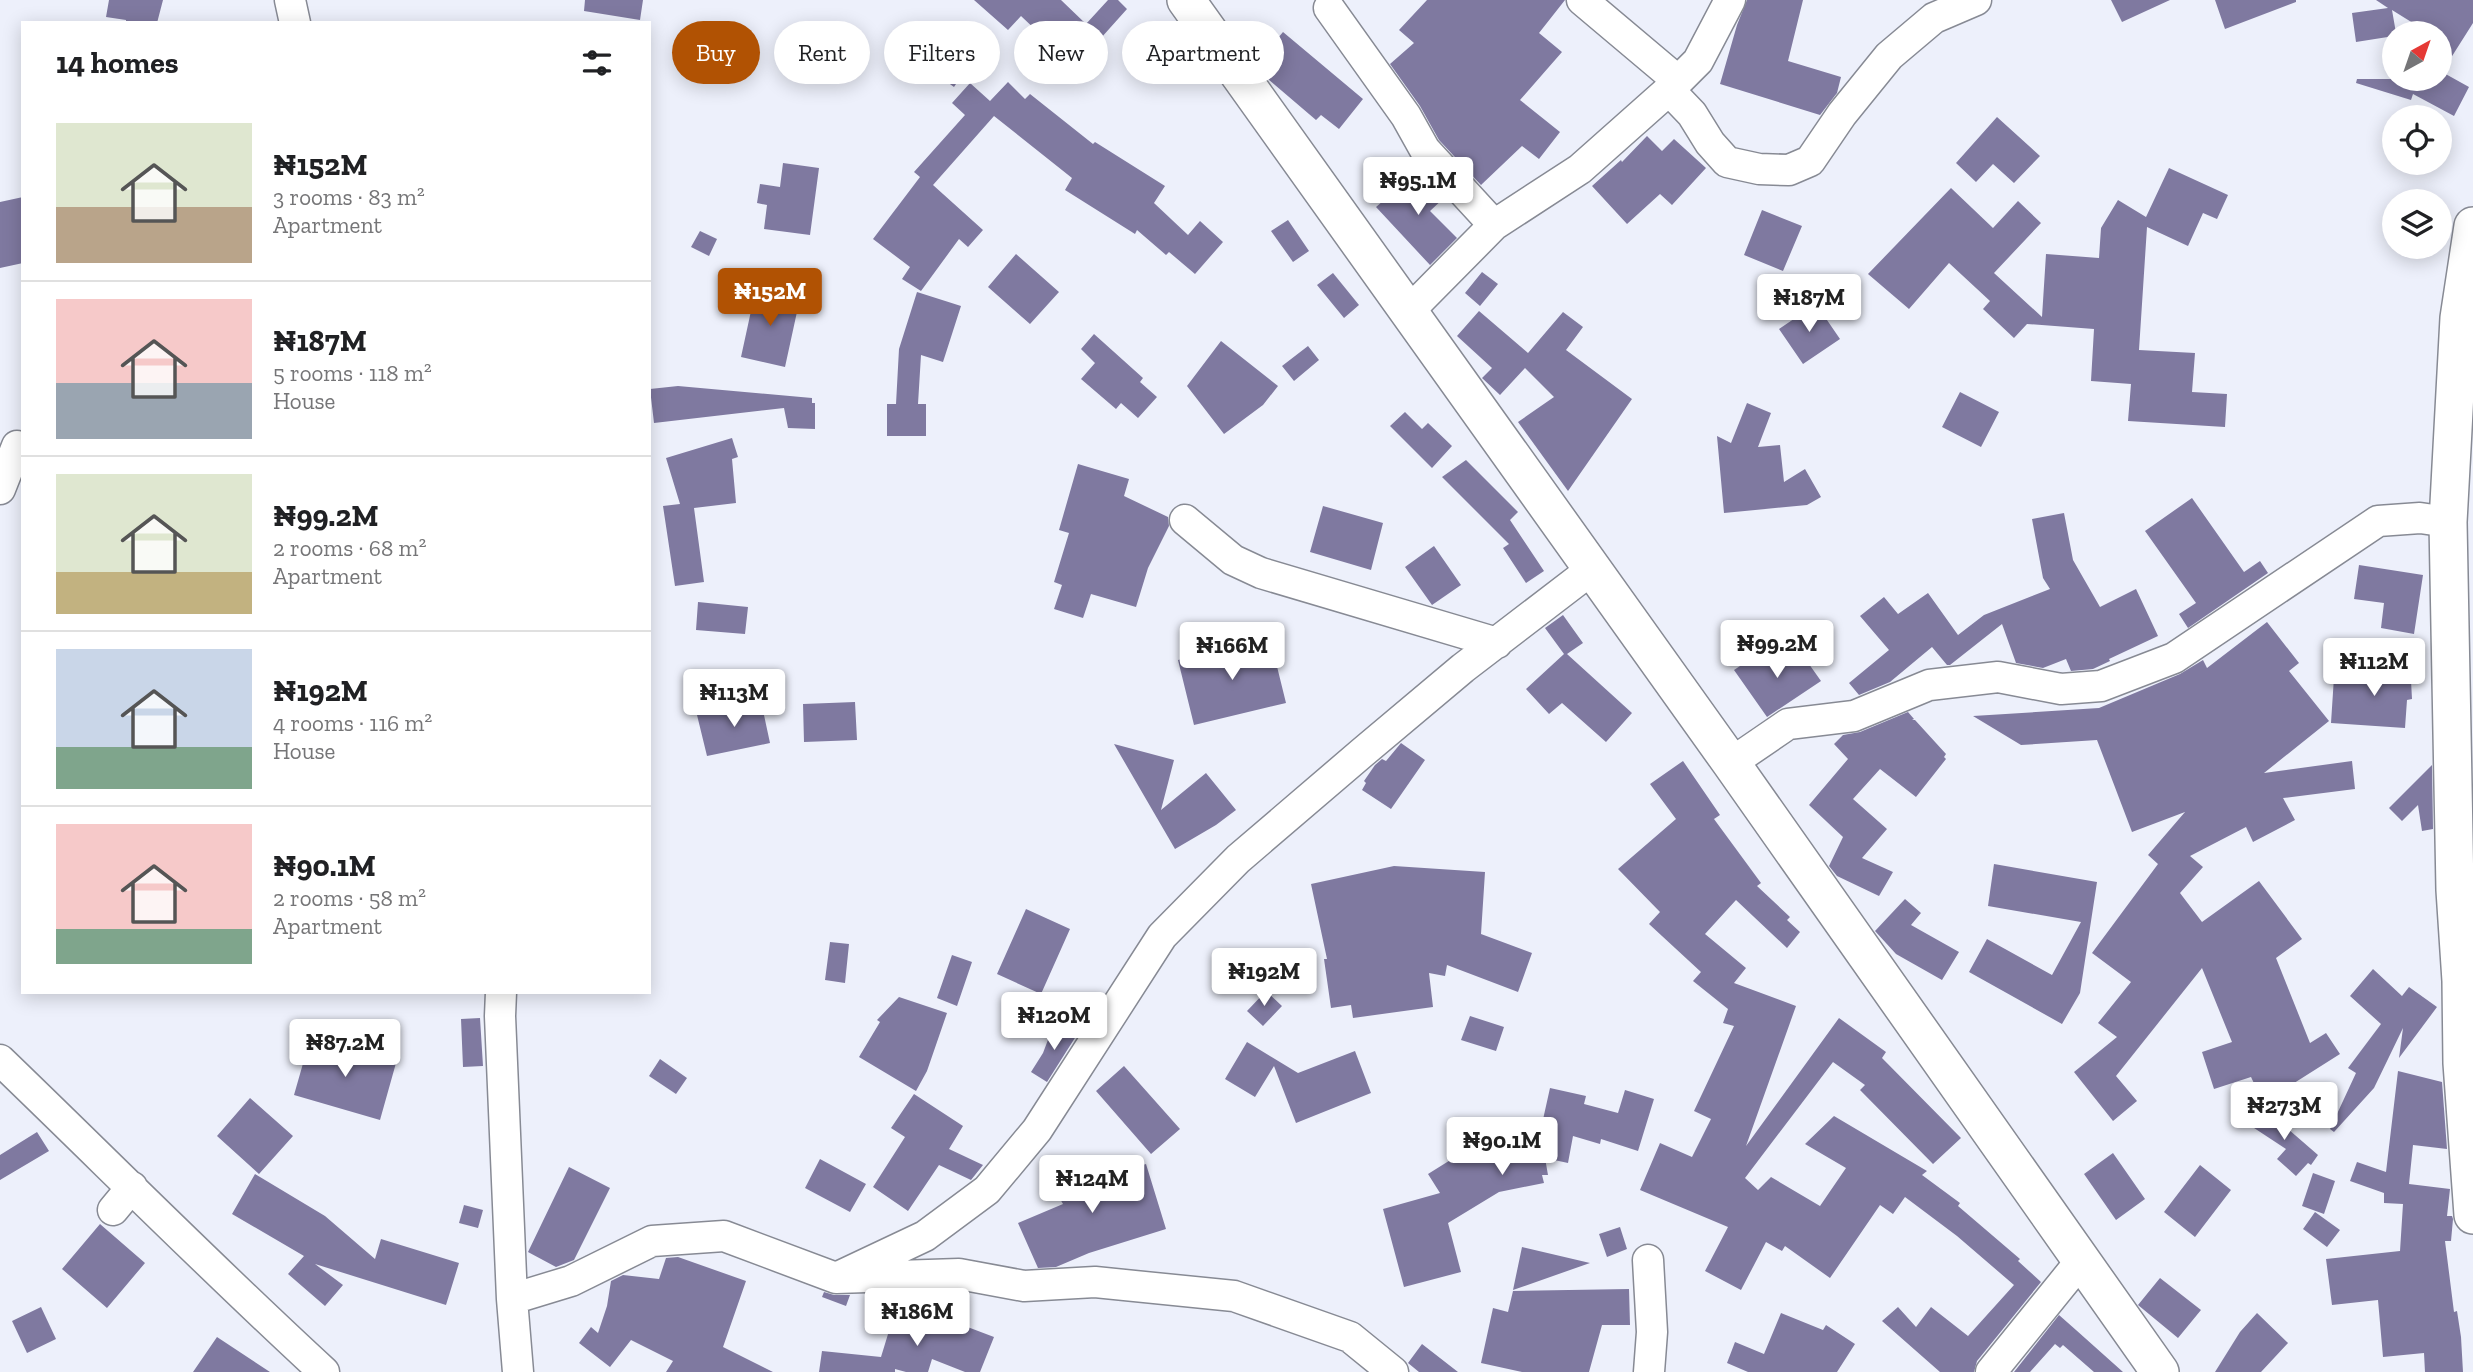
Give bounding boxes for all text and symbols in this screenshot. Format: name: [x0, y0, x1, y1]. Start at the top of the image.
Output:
chip: Buy: [672, 21, 760, 84]
chip: Rent: [774, 21, 870, 84]
chip: Filters: [884, 21, 1000, 84]
chip: New: [1014, 21, 1108, 84]
chip: Apartment: [1122, 21, 1284, 84]
north arrow: [2382, 21, 2452, 91]
map controls: [2382, 21, 2452, 259]
icon: filters: [578, 44, 616, 82]
text: 14 homes: [56, 45, 179, 81]
button: locate: [2382, 105, 2452, 175]
text: ₦152M: [273, 147, 367, 183]
icon: home: [112, 151, 196, 235]
pin: ₦95.1M: [1361, 158, 1475, 217]
text: ₦95.1M: [1379, 166, 1457, 194]
text: 3 rooms · 83 m²: [273, 183, 425, 211]
button: layers: [2382, 189, 2452, 259]
text: Apartment: [273, 211, 382, 239]
pin: ₦152M: [721, 268, 819, 328]
pin: ₦187M: [1760, 274, 1858, 334]
text: ₦152M: [734, 277, 806, 305]
text: ₦187M: [1773, 283, 1845, 311]
text: ₦187M: [273, 323, 367, 359]
icon: home: [112, 327, 196, 411]
text: 5 rooms · 118 m²: [273, 359, 432, 387]
text: House: [273, 387, 335, 415]
text: ₦99.2M: [273, 498, 379, 534]
icon: home: [112, 502, 196, 586]
text: 2 rooms · 68 m²: [273, 534, 426, 562]
text: Apartment: [273, 562, 382, 590]
pin: ₦99.2M: [1720, 620, 1834, 680]
pin: ₦166M: [1183, 622, 1281, 682]
text: ₦99.2M: [1737, 629, 1817, 657]
text: ₦166M: [1196, 631, 1268, 659]
pin: ₦112M: [2325, 638, 2423, 698]
text: ₦112M: [2339, 647, 2409, 675]
pin: ₦113M: [685, 670, 783, 729]
text: ₦192M: [273, 673, 368, 709]
icon: home: [112, 677, 196, 761]
text: ₦113M: [699, 678, 769, 706]
text: 4 rooms · 116 m²: [273, 709, 432, 737]
text: House: [273, 737, 335, 765]
text: ₦90.1M: [273, 848, 376, 884]
icon: home: [112, 852, 196, 936]
text: 2 rooms · 58 m²: [273, 884, 426, 912]
text: Apartment: [273, 912, 382, 940]
pin: ₦192M: [1215, 948, 1313, 1008]
text: ₦192M: [1228, 957, 1300, 985]
pin: ₦120M: [1005, 992, 1103, 1052]
text: ₦120M: [1017, 1001, 1091, 1029]
pin: ₦87.2M: [288, 1020, 402, 1079]
text: ₦87.2M: [305, 1028, 385, 1056]
pin: ₦273M: [2235, 1082, 2333, 1142]
text: ₦273M: [2247, 1091, 2321, 1119]
pin: ₦90.1M: [1445, 1118, 1559, 1177]
text: ₦90.1M: [1463, 1126, 1541, 1154]
pin: ₦124M: [1043, 1156, 1141, 1215]
text: ₦124M: [1055, 1164, 1129, 1192]
pin: ₦186M: [868, 1288, 966, 1348]
text: ₦186M: [881, 1297, 953, 1325]

